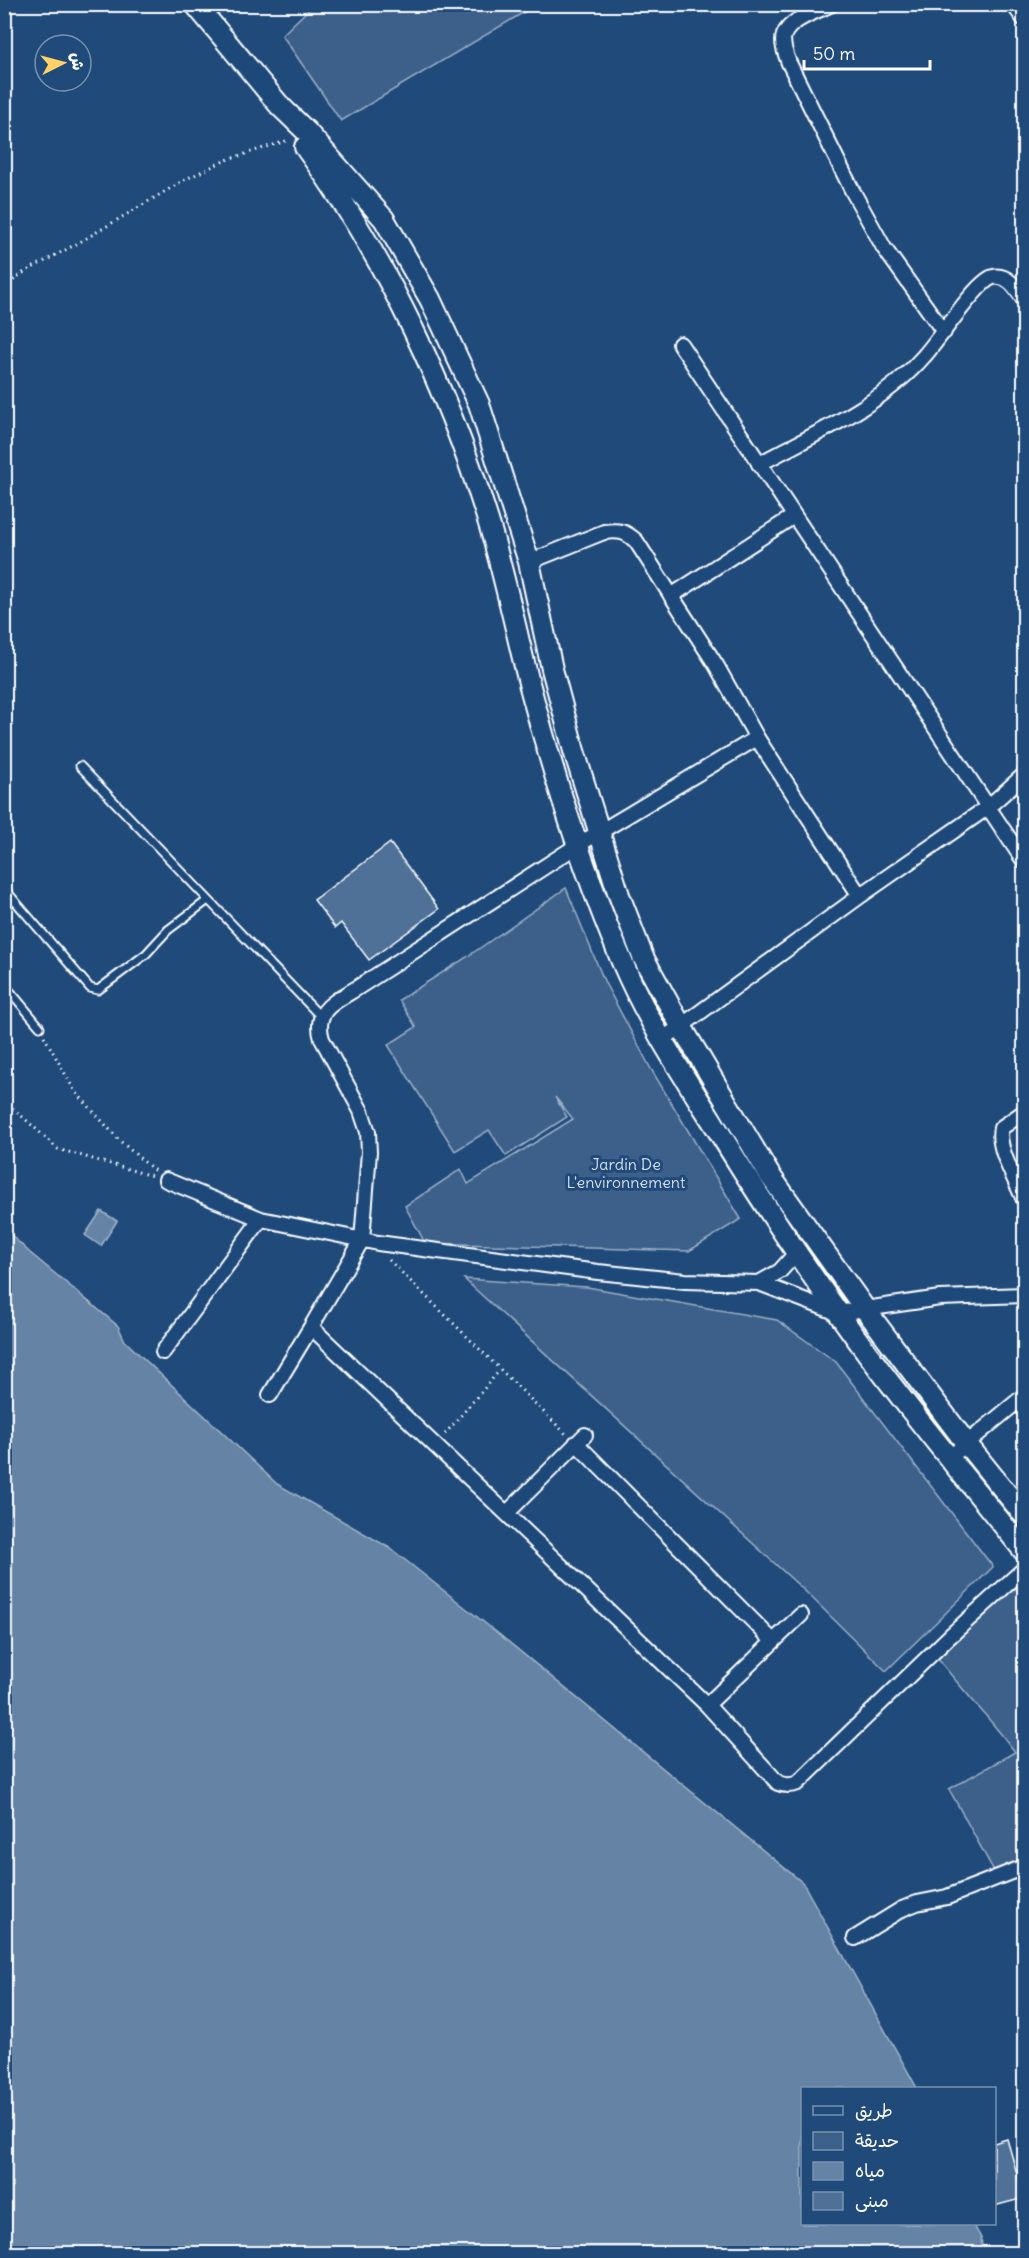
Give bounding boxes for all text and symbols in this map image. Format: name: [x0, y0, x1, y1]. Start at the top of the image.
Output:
north arrow: [33, 33, 93, 93]
scale bar: [804, 33, 930, 71]
text: 50 m: [813, 42, 855, 65]
text: ش: [67, 52, 89, 71]
park label: Jardin De L'environnement: [567, 1154, 686, 1192]
legend: [801, 2087, 996, 2225]
text: طريق: [855, 2099, 893, 2122]
text: حديقة: [855, 2129, 899, 2152]
text: مياه: [855, 2159, 885, 2182]
text: مبنى: [855, 2189, 889, 2212]

